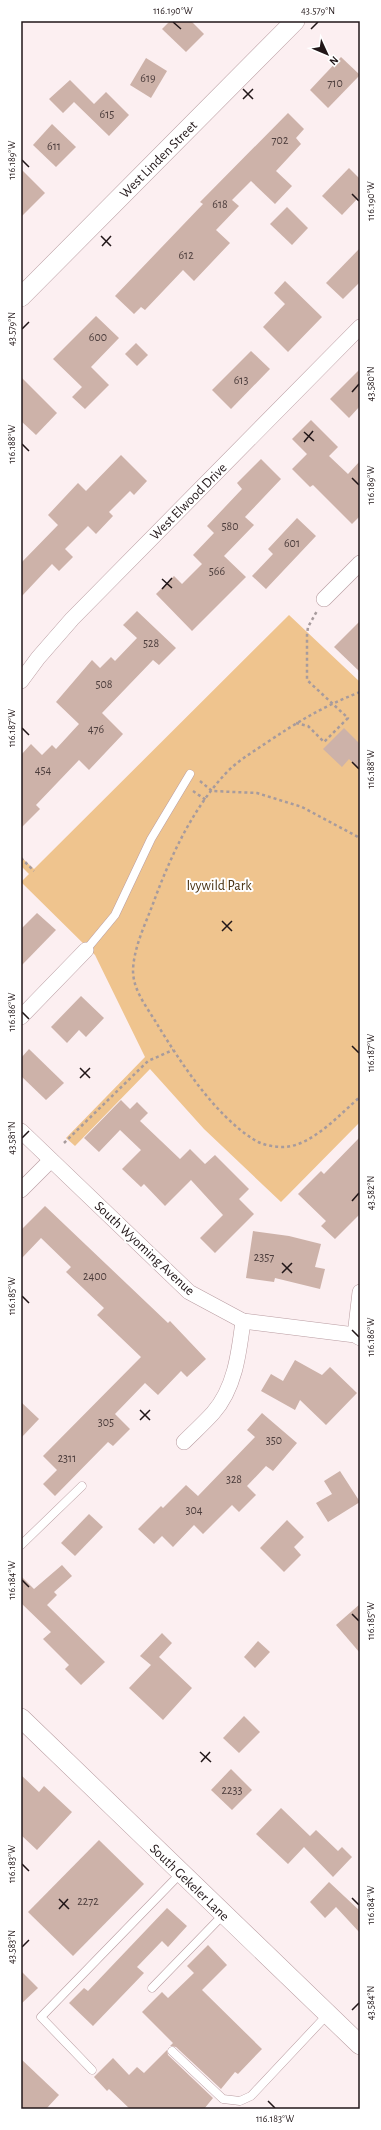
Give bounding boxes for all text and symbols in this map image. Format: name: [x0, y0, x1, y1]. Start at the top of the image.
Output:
text: 116.190°W: [153, 6, 193, 16]
text: 43.579°N: [301, 6, 335, 16]
north arrow: [307, 34, 347, 74]
text: N: [327, 54, 340, 67]
house number: 619: [140, 72, 156, 84]
house number: 710: [327, 77, 343, 89]
house number: 615: [100, 108, 114, 120]
street label: West Linden Street: [117, 118, 200, 201]
house number: 702: [272, 134, 289, 146]
house number: 611: [47, 140, 61, 152]
text: 116.189°W: [7, 141, 17, 179]
text: 116.190°W: [366, 181, 376, 221]
house number: 618: [212, 198, 228, 210]
house number: 612: [178, 249, 194, 261]
text: 43.579°N: [7, 312, 17, 346]
house number: 600: [89, 331, 107, 343]
text: 43.580°N: [366, 366, 376, 402]
house number: 613: [234, 374, 248, 386]
text: 116.188°W: [7, 425, 17, 463]
street label: West Elwood Drive: [148, 461, 230, 543]
text: 116.189°W: [366, 466, 376, 504]
house number: 580: [221, 520, 239, 532]
house number: 601: [284, 537, 300, 549]
house number: 566: [209, 565, 226, 577]
house number: 528: [143, 637, 159, 649]
house number: 508: [95, 678, 113, 690]
text: 116.187°W: [7, 709, 17, 747]
house number: 476: [88, 723, 105, 735]
text: 116.188°W: [366, 750, 376, 788]
house number: 454: [35, 764, 52, 776]
park label: Ivywild Park: [186, 879, 252, 893]
text: 116.186°W: [7, 993, 17, 1031]
text: 116.187°W: [366, 1034, 376, 1072]
text: 43.581°N: [7, 1121, 17, 1155]
text: 43.582°N: [366, 1176, 376, 1210]
street label: South Wyoming Avenue: [92, 1199, 197, 1298]
house number: 2357: [254, 1251, 274, 1263]
house number: 2400: [83, 1270, 107, 1282]
text: 116.185°W: [7, 1277, 17, 1315]
text: 116.186°W: [366, 1318, 376, 1356]
house number: 305: [98, 1416, 114, 1428]
house number: 350: [266, 1434, 282, 1446]
house number: 2311: [58, 1452, 76, 1464]
house number: 328: [226, 1473, 242, 1485]
house number: 304: [185, 1504, 203, 1516]
text: 116.184°W: [7, 1561, 17, 1599]
text: 116.185°W: [366, 1602, 376, 1640]
house number: 2233: [222, 1784, 242, 1796]
street label: South Gekeler Lane: [147, 1842, 232, 1924]
text: 116.183°W: [7, 1845, 17, 1883]
text: 116.184°W: [366, 1886, 376, 1924]
house number: 2272: [77, 1895, 99, 1907]
text: 43.583°N: [7, 1930, 17, 1964]
text: 43.584°N: [366, 1986, 376, 2020]
text: 116.183°W: [256, 2114, 294, 2124]

